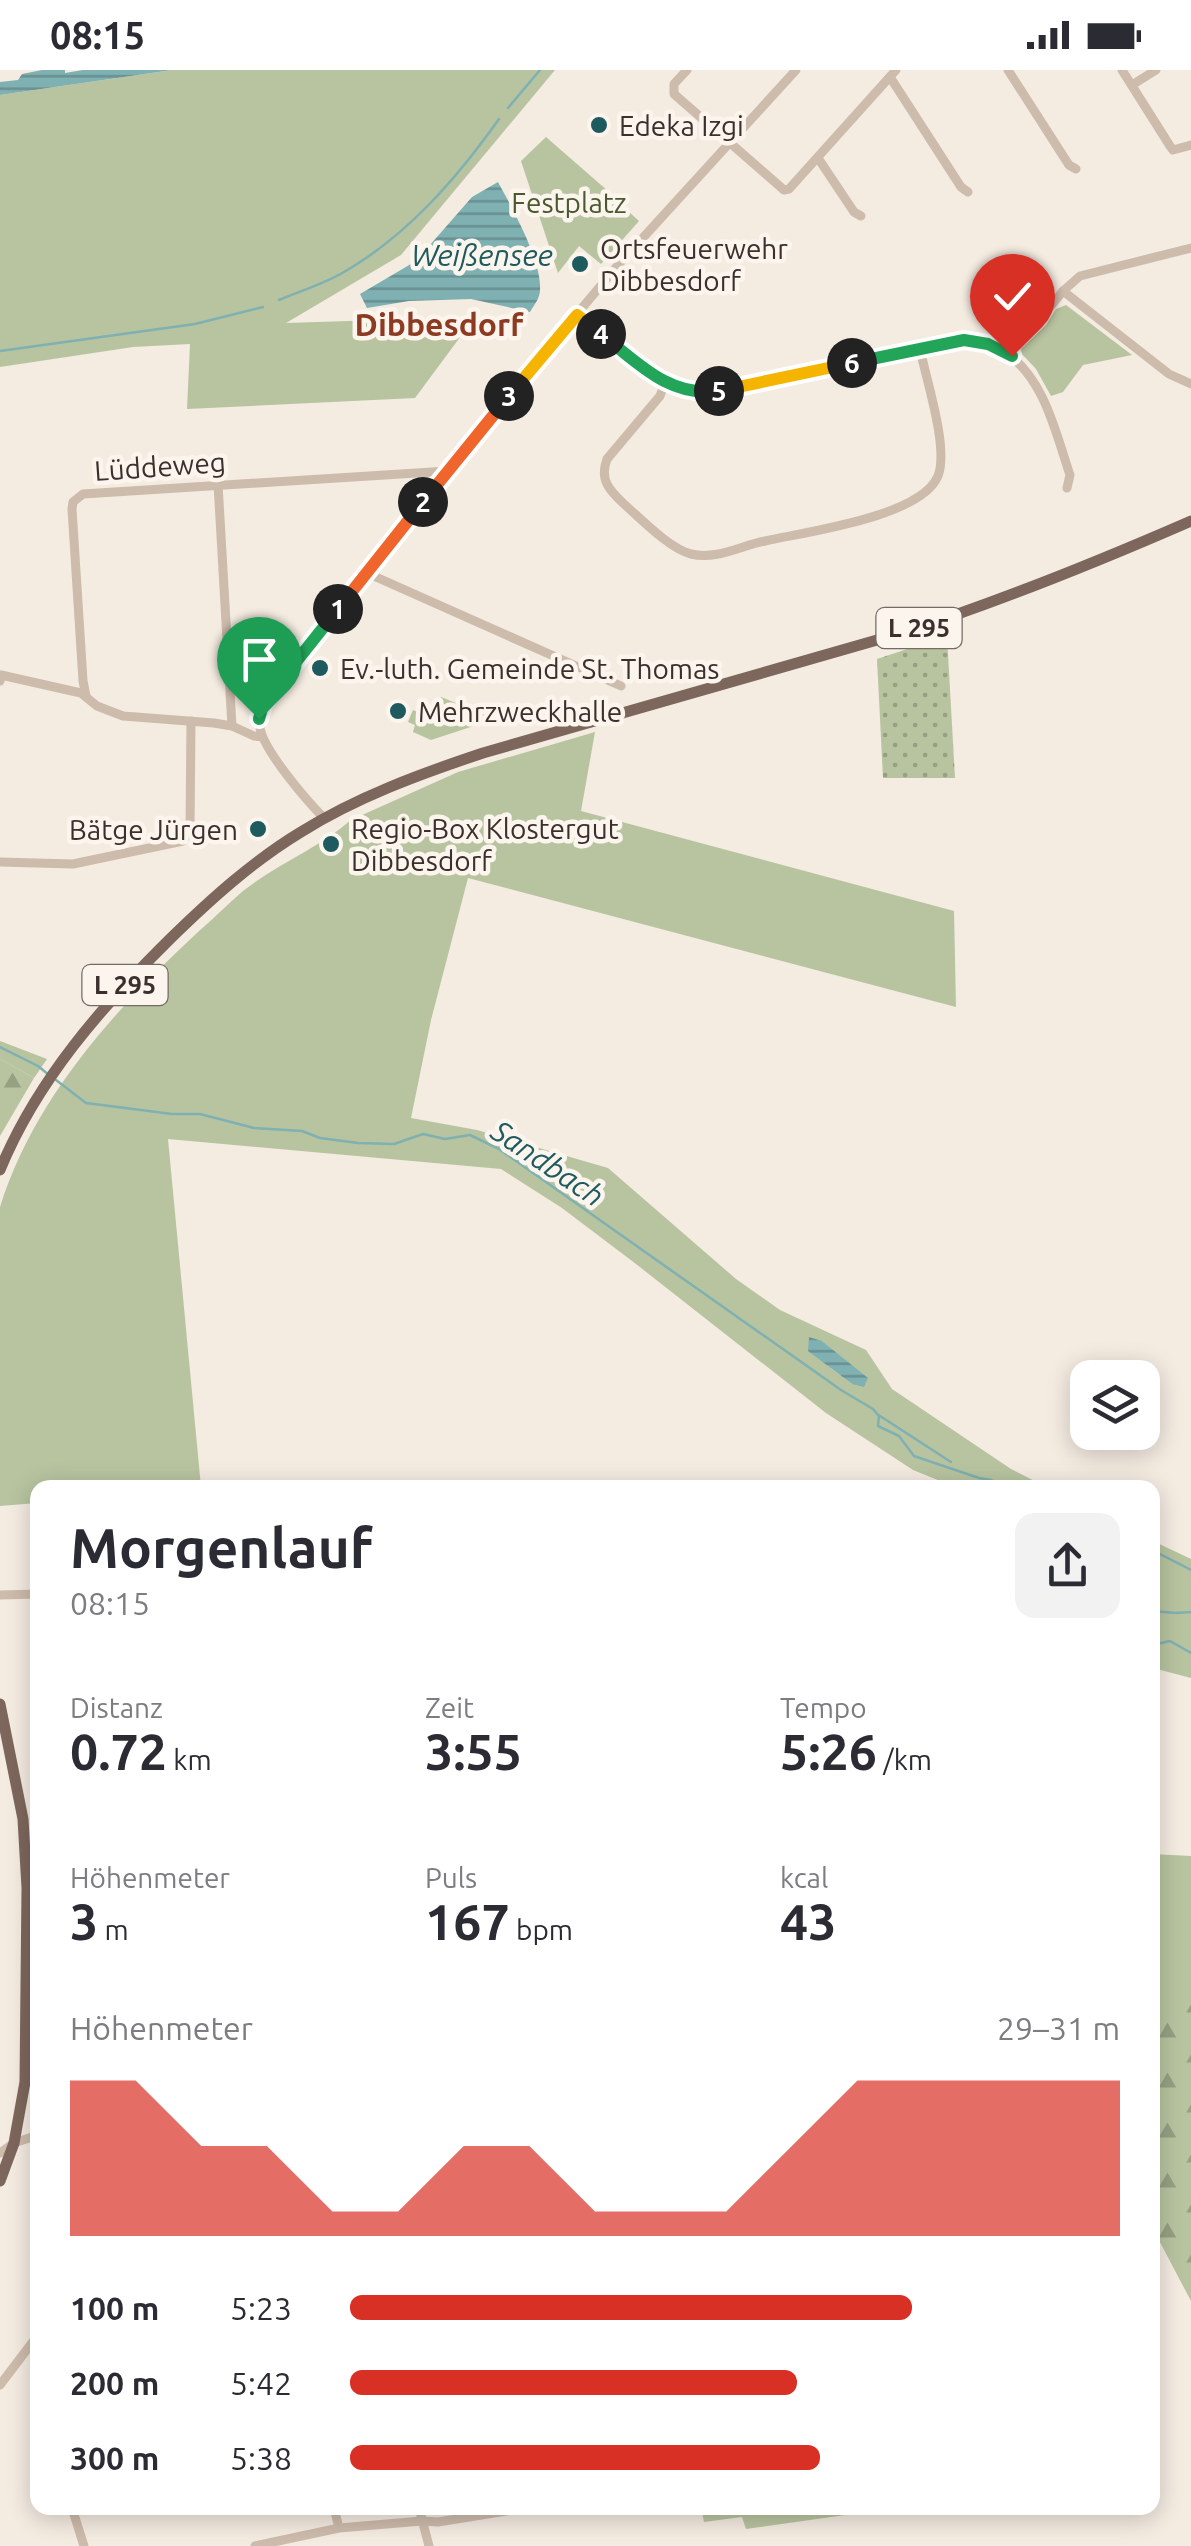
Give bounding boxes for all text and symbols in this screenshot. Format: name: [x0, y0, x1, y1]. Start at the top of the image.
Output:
text: 08:15: [50, 14, 145, 56]
place label: Edeka Izgi: [619, 110, 744, 141]
marker: Edeka Izgi: [588, 114, 610, 136]
park label: Festplatz: [511, 187, 627, 218]
place label: Ortsfeuerwehr Dibbesdorf: [600, 233, 788, 296]
water label: Weißensee: [411, 238, 553, 272]
marker: Ortsfeuerwehr Dibbesdorf: [569, 253, 591, 275]
pin: [970, 254, 1055, 357]
icon: check: [985, 269, 1040, 324]
district label: Dibbesdorf: [355, 306, 524, 342]
pin: 4: [576, 309, 626, 359]
text: 4: [593, 318, 609, 349]
pin: 6: [827, 338, 877, 388]
text: 6: [844, 347, 860, 378]
pin: 5: [694, 366, 744, 416]
pin: 3: [484, 371, 534, 421]
text: 5: [711, 375, 727, 406]
text: 3: [501, 380, 517, 411]
street label: Lüddeweg: [93, 446, 227, 486]
pin: 2: [398, 477, 448, 527]
text: 2: [415, 486, 431, 517]
pin: 1: [313, 584, 363, 634]
text: 1: [330, 593, 346, 624]
road number: L 295: [876, 608, 962, 648]
pin: [217, 617, 302, 720]
icon: arrive: [232, 632, 287, 687]
place label: Ev.-luth. Gemeinde St. Thomas: [340, 653, 720, 684]
marker: Ev.-luth. Gemeinde St. Thomas: [309, 657, 331, 679]
place label: Mehrzweckhalle: [418, 696, 622, 727]
marker: Mehrzweckhalle: [387, 700, 409, 722]
place label: Regio-Box Klostergut Dibbesdorf: [351, 813, 619, 876]
place label: Bätge Jürgen: [69, 814, 238, 845]
marker: Bätge Jürgen: [247, 818, 269, 840]
marker: Regio-Box Klostergut Dibbesdorf: [320, 833, 342, 855]
road number: L 295: [82, 965, 168, 1005]
water label: Sandbach: [485, 1113, 611, 1213]
map controls: [1070, 1360, 1160, 1450]
button: layers: [1070, 1360, 1160, 1450]
button: share: [1015, 1513, 1120, 1618]
text: Morgenlauf: [70, 1517, 373, 1578]
text: 08:15: [70, 1585, 150, 1621]
text: Distanz: [70, 1692, 163, 1723]
text: Zeit: [425, 1692, 474, 1723]
text: Tempo: [780, 1692, 867, 1723]
text: 0.72: [70, 1723, 167, 1779]
text: 3:55: [425, 1723, 522, 1779]
text: 5:26: [780, 1723, 877, 1779]
text: km: [167, 1744, 212, 1775]
text: /km: [877, 1744, 932, 1775]
text: Höhenmeter: [70, 1862, 230, 1893]
text: Puls: [425, 1862, 477, 1893]
text: kcal: [780, 1862, 828, 1893]
text: 3: [70, 1893, 98, 1949]
text: 167: [425, 1893, 510, 1949]
text: 43: [780, 1893, 836, 1949]
text: m: [98, 1914, 129, 1945]
text: bpm: [510, 1914, 573, 1945]
text: Höhenmeter: [70, 2010, 253, 2046]
text: 29–31 m: [997, 2010, 1120, 2046]
text: 100 m: [70, 2290, 159, 2326]
text: 5:23: [230, 2290, 292, 2326]
text: 200 m: [70, 2365, 159, 2401]
text: 5:42: [230, 2365, 292, 2401]
text: 300 m: [70, 2440, 159, 2476]
text: 5:38: [230, 2440, 292, 2476]

